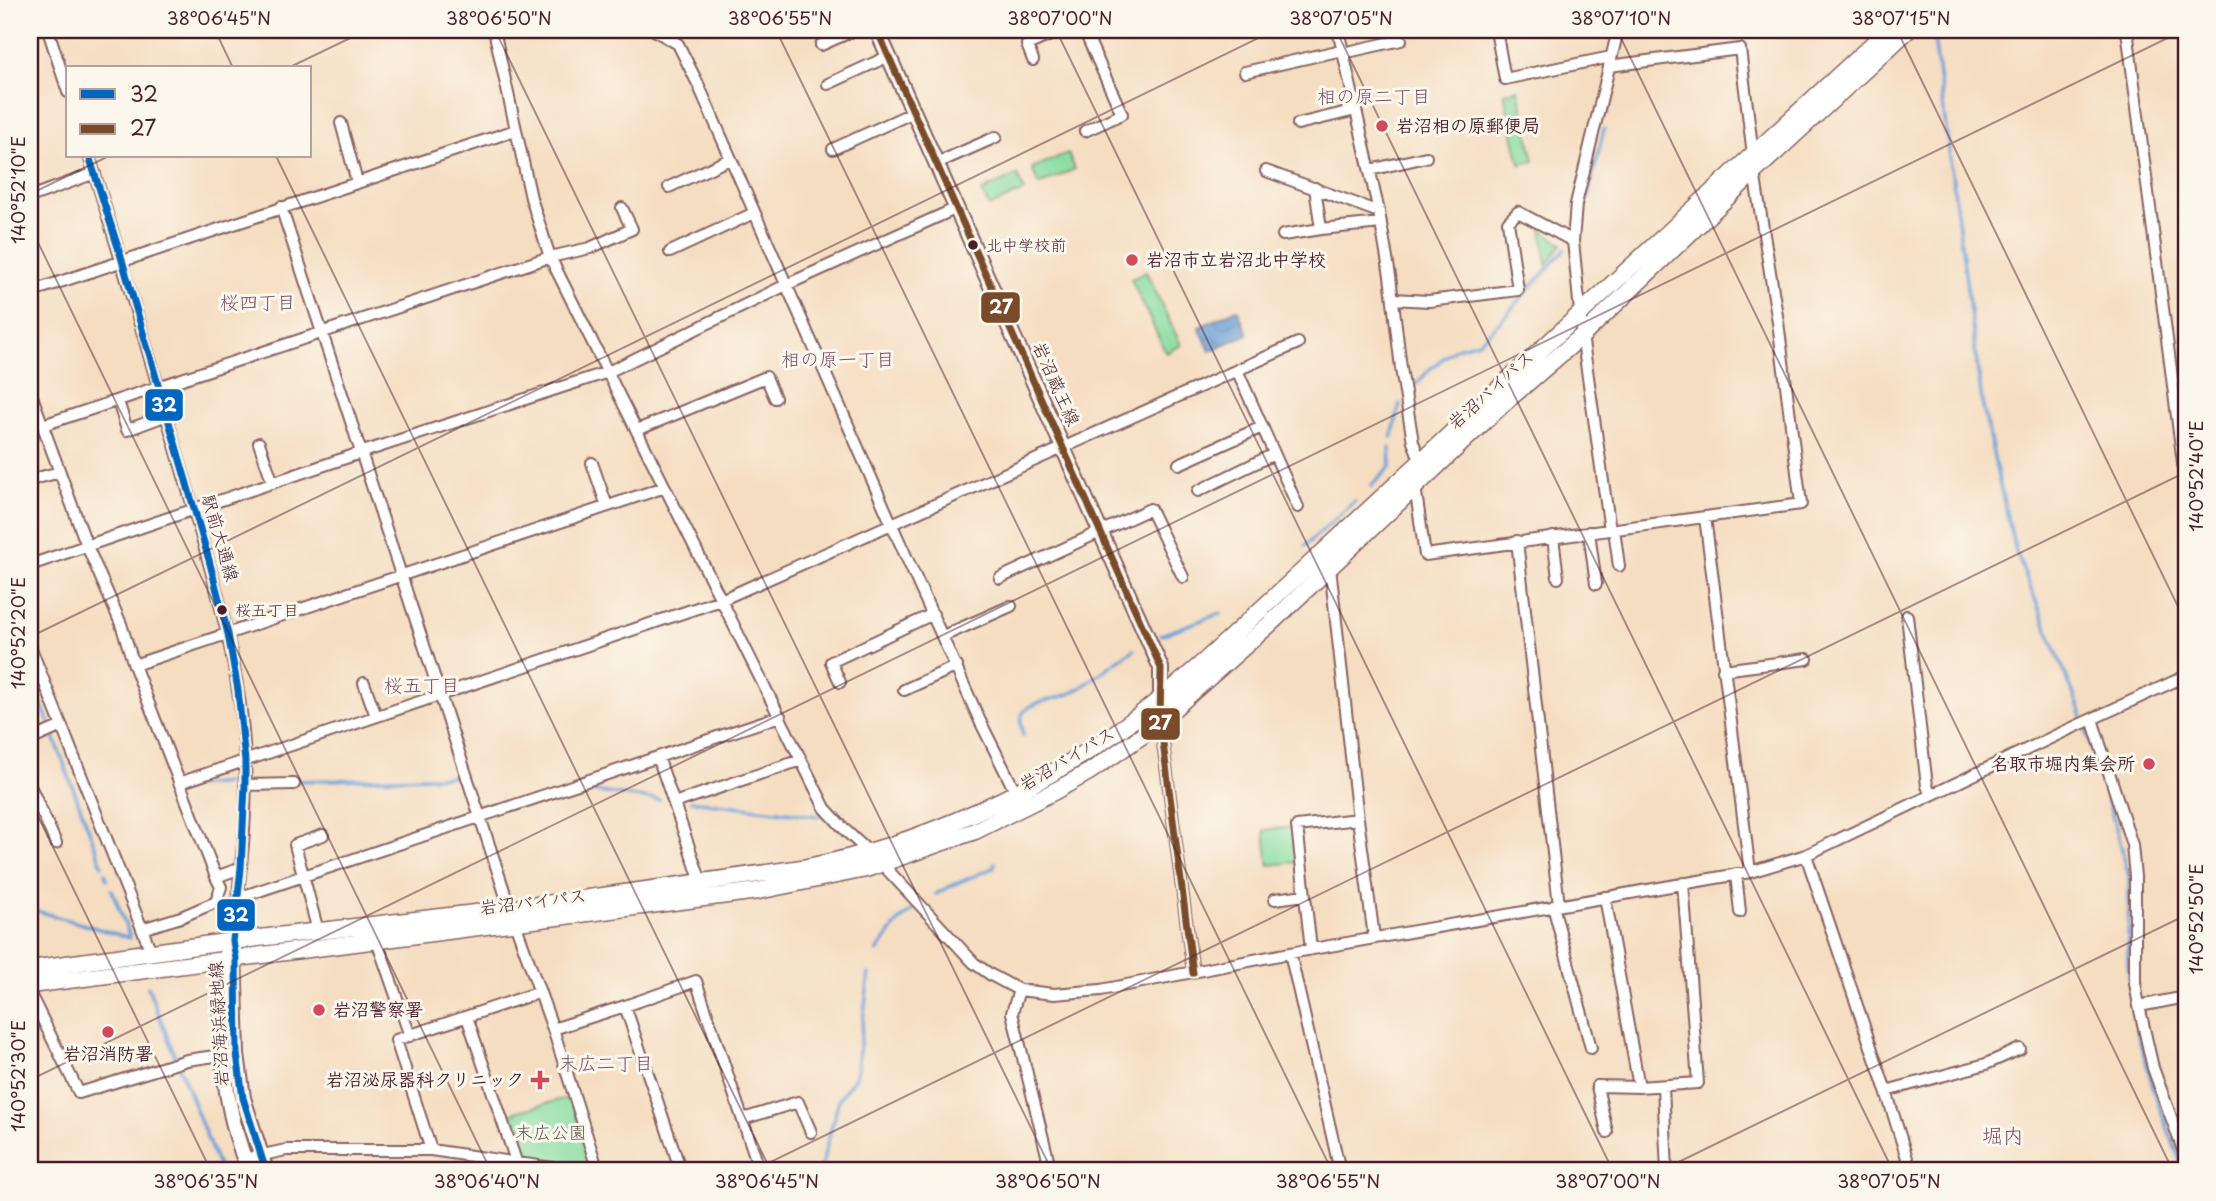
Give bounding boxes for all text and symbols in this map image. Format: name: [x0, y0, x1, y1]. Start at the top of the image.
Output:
text: 38°06'45"N: [167, 4, 271, 31]
text: 38°06'50"N: [446, 4, 552, 31]
text: 38°06'55"N: [728, 4, 832, 31]
text: 38°07'00"N: [1007, 4, 1113, 31]
text: 38°07'05"N: [1289, 4, 1393, 31]
text: 38°07'10"N: [1571, 4, 1671, 31]
text: 38°07'15"N: [1851, 4, 1951, 31]
legend: [66, 66, 312, 158]
text: 32: [130, 77, 158, 109]
district label: 相の原二丁目: [1317, 81, 1431, 109]
text: 27: [130, 111, 156, 143]
place label: 岩沼相の原郵便局: [1396, 111, 1540, 138]
marker: 岩沼相の原郵便局: [1374, 118, 1390, 134]
text: 140°52'10"E: [4, 136, 31, 244]
place label: 北中学校前: [986, 232, 1066, 256]
marker: 北中学校前: [966, 238, 980, 252]
place label: 岩沼市立岩沼北中学校: [1146, 245, 1326, 272]
marker: 岩沼市立岩沼北中学校: [1124, 252, 1140, 268]
district label: 桜四丁目: [220, 287, 296, 315]
line badge: 27: [980, 291, 1021, 324]
text: 27: [989, 292, 1013, 320]
street label: 岩沼蔵王線: [1027, 337, 1088, 430]
street label: 岩沼バイパス: [1441, 343, 1539, 435]
district label: 相の原一丁目: [781, 344, 895, 372]
line badge: 32: [144, 388, 184, 422]
text: 32: [151, 390, 177, 418]
text: 140°52'40"E: [2182, 420, 2209, 532]
street label: 駅前大通線: [196, 491, 247, 585]
text: 140°52'20"E: [4, 577, 31, 689]
place label: 桜五丁目: [235, 597, 299, 621]
marker: 桜五丁目: [215, 603, 229, 617]
district label: 桜五丁目: [384, 670, 460, 698]
line badge: 27: [1140, 707, 1181, 741]
text: 27: [1148, 708, 1172, 736]
street label: 岩沼バイパス: [1013, 718, 1119, 797]
place label: 名取市堀内集会所: [1991, 749, 2135, 776]
marker: 名取市堀内集会所: [2141, 756, 2157, 772]
text: 140°52'50"E: [2182, 863, 2209, 975]
street label: 岩沼バイパス: [478, 881, 588, 920]
line badge: 32: [216, 898, 256, 932]
text: 32: [223, 900, 249, 928]
street label: 岩沼海浜緑地線: [201, 960, 234, 1088]
place label: 岩沼警察署: [333, 995, 423, 1022]
marker: 岩沼警察署: [311, 1002, 327, 1018]
text: 140°52'30"E: [4, 1020, 31, 1132]
marker: 岩沼消防署: [100, 1024, 116, 1040]
place label: 岩沼消防署: [63, 1039, 153, 1066]
district label: 末広二丁目: [558, 1048, 654, 1076]
place label: 岩沼泌尿器科クリニック: [326, 1065, 524, 1092]
marker: 岩沼泌尿器科クリニック: [530, 1070, 550, 1090]
park label: 末広公園: [515, 1118, 587, 1145]
district label: 堀内: [1982, 1118, 2024, 1150]
text: 38°06'35"N: [154, 1167, 258, 1194]
text: 38°06'40"N: [434, 1167, 540, 1194]
text: 38°06'45"N: [715, 1167, 819, 1194]
text: 38°06'50"N: [995, 1167, 1101, 1194]
text: 38°06'55"N: [1276, 1167, 1380, 1194]
text: 38°07'00"N: [1555, 1167, 1661, 1194]
text: 38°07'05"N: [1837, 1167, 1941, 1194]

